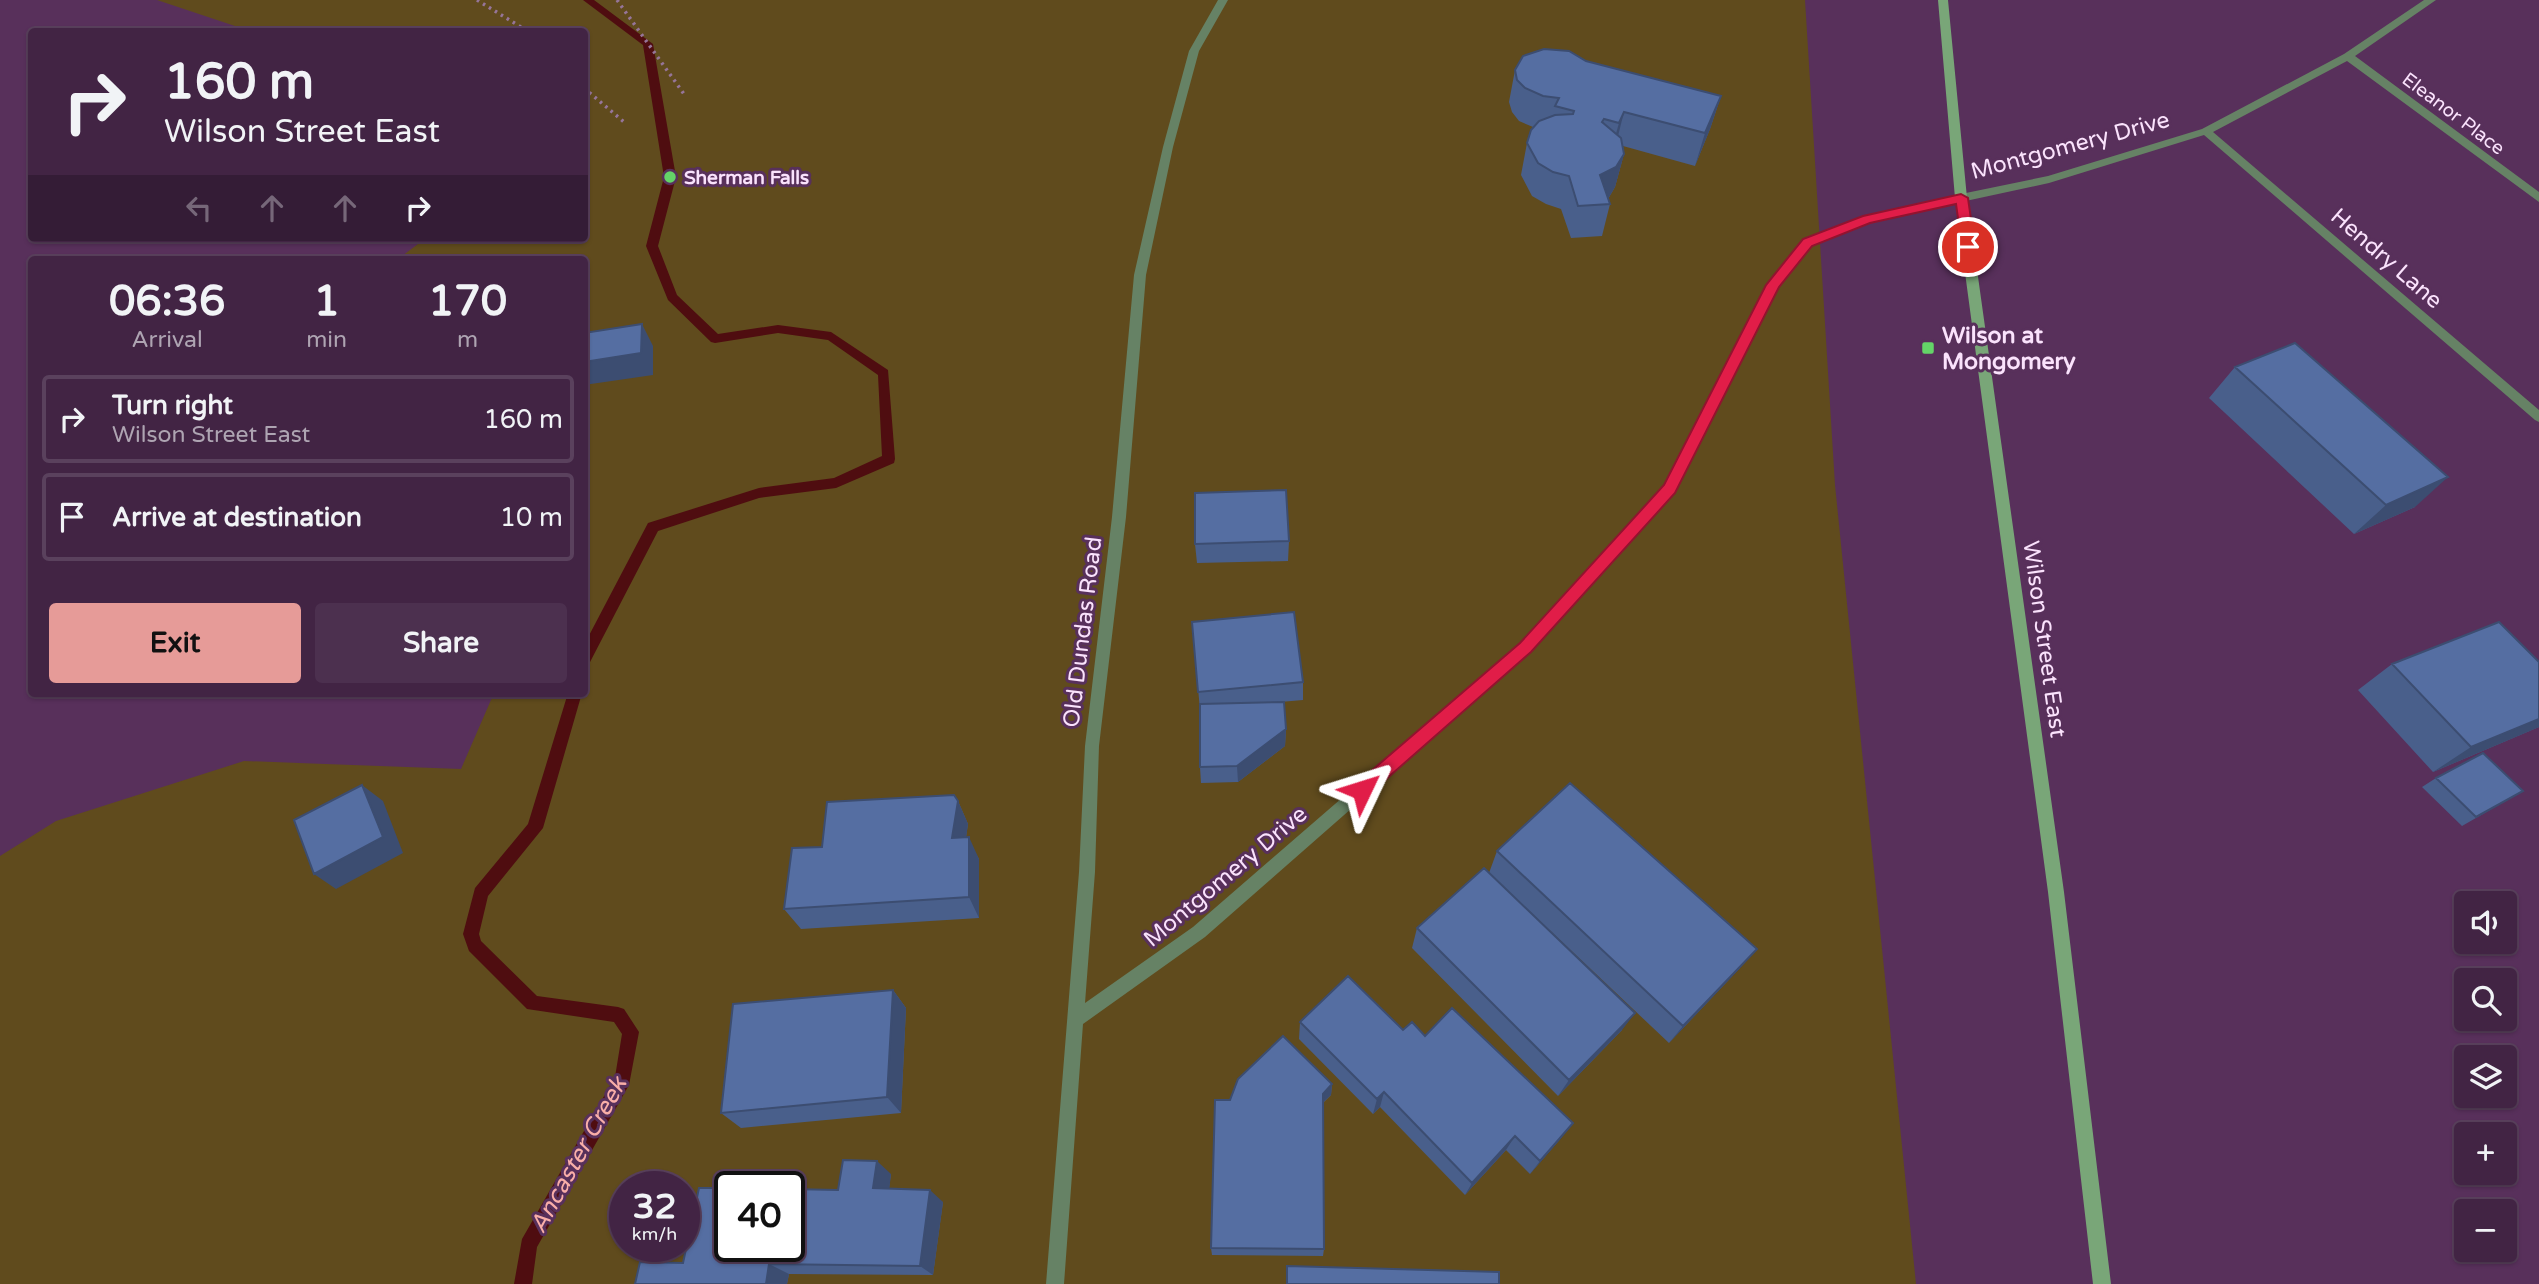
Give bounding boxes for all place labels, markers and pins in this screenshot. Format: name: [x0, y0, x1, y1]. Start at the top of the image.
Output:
place label: Sherman Falls: [684, 167, 809, 189]
marker: Sherman Falls: [662, 169, 678, 185]
pin: [1938, 217, 1998, 277]
place label: Wilson at Mongomery: [1942, 322, 2076, 376]
marker: Wilson at Mongomery: [1920, 340, 1936, 356]

